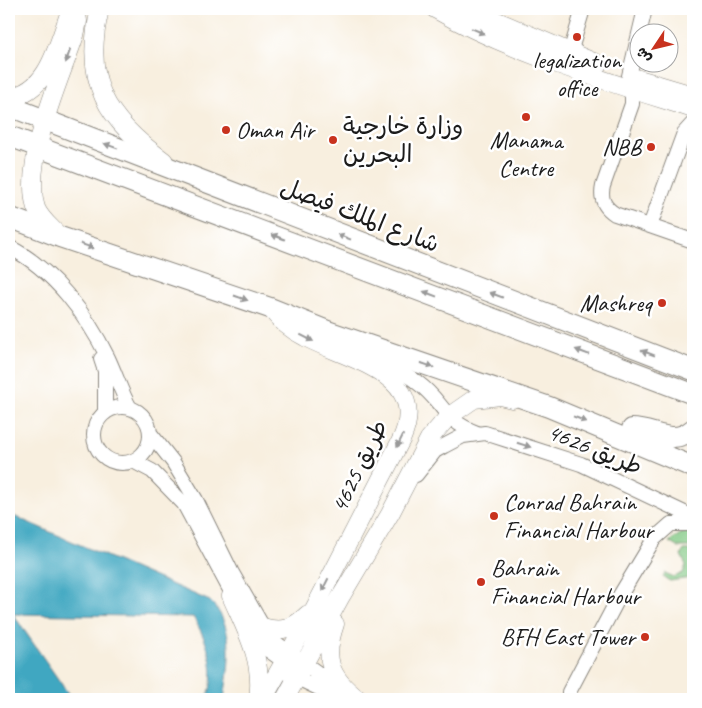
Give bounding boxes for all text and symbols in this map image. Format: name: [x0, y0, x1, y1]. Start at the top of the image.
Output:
north arrow: [630, 22, 680, 72]
one-way arrow: [471, 28, 485, 36]
marker: legalization office: [571, 31, 583, 43]
text: ش: [632, 44, 655, 66]
place label: legalization office: [533, 45, 622, 103]
one-way arrow: [64, 49, 72, 64]
place label: وزارة خارجية البحرين: [343, 111, 463, 169]
marker: Manama Centre: [520, 111, 532, 123]
place label: Oman Air: [236, 115, 316, 145]
marker: Oman Air: [220, 124, 232, 136]
place label: Manama Centre: [490, 125, 565, 183]
place label: NBB: [602, 132, 643, 162]
marker: وزارة خارجية البحرين: [327, 134, 339, 146]
marker: NBB: [645, 141, 657, 153]
one-way arrow: [104, 142, 119, 149]
street label: شارع الملك فيصل: [276, 171, 444, 261]
one-way arrow: [337, 232, 351, 240]
one-way arrow: [270, 233, 285, 241]
one-way arrow: [80, 242, 95, 250]
place label: Mashreq: [580, 288, 654, 318]
one-way arrow: [423, 290, 437, 298]
one-way arrow: [488, 291, 503, 299]
one-way arrow: [234, 294, 249, 302]
marker: Mashreq: [656, 297, 668, 309]
one-way arrow: [300, 334, 315, 342]
one-way arrow: [574, 348, 589, 356]
one-way arrow: [640, 349, 655, 357]
one-way arrow: [420, 361, 435, 369]
street label: طريق 4625: [324, 415, 394, 517]
street label: طريق 4626: [543, 416, 647, 482]
one-way arrow: [573, 416, 587, 424]
one-way arrow: [396, 434, 404, 448]
one-way arrow: [517, 442, 532, 450]
place label: Conrad Bahrain Financial Harbour: [504, 487, 655, 545]
marker: Conrad Bahrain Financial Harbour: [488, 510, 500, 522]
place label: Bahrain Financial Harbour: [491, 553, 642, 611]
marker: Bahrain Financial Harbour: [475, 576, 487, 588]
one-way arrow: [321, 578, 329, 593]
place label: BFH East Tower: [501, 622, 637, 652]
marker: BFH East Tower: [639, 631, 651, 643]

